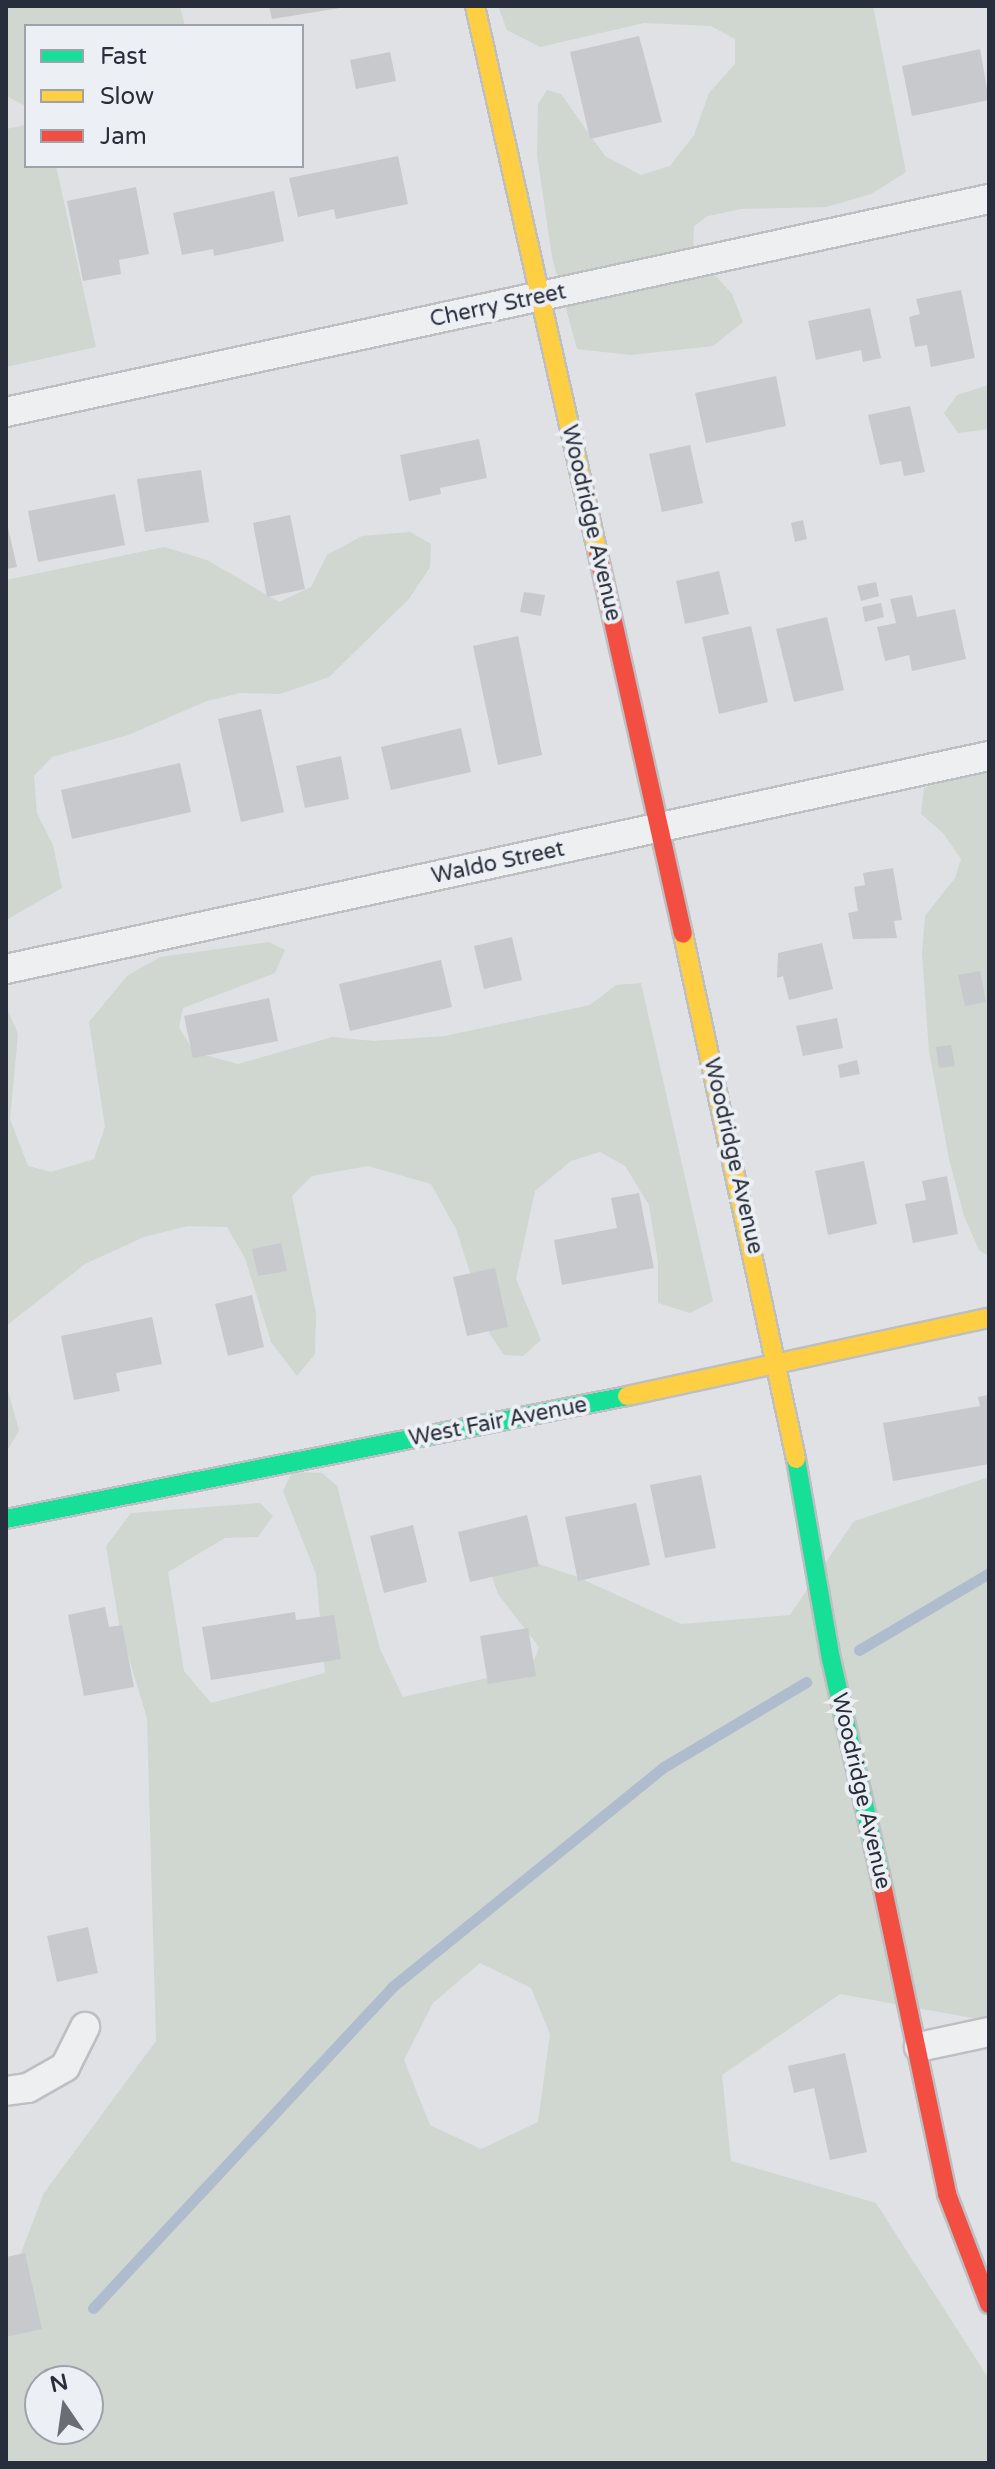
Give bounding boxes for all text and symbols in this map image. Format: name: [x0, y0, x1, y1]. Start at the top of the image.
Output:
legend: [24, 24, 304, 168]
text: Fast: [100, 42, 147, 71]
text: Slow: [100, 82, 154, 111]
text: Jam: [100, 122, 147, 151]
street label: Cherry Street: [428, 279, 568, 333]
street label: Woodridge Avenue: [556, 422, 626, 624]
street label: Waldo Street: [429, 836, 567, 890]
street label: Woodridge Avenue: [698, 1055, 768, 1257]
street label: West Fair Avenue: [407, 1392, 589, 1452]
street label: Woodridge Avenue: [826, 1690, 896, 1892]
north arrow: [24, 2365, 104, 2445]
text: N: [48, 2369, 71, 2398]

